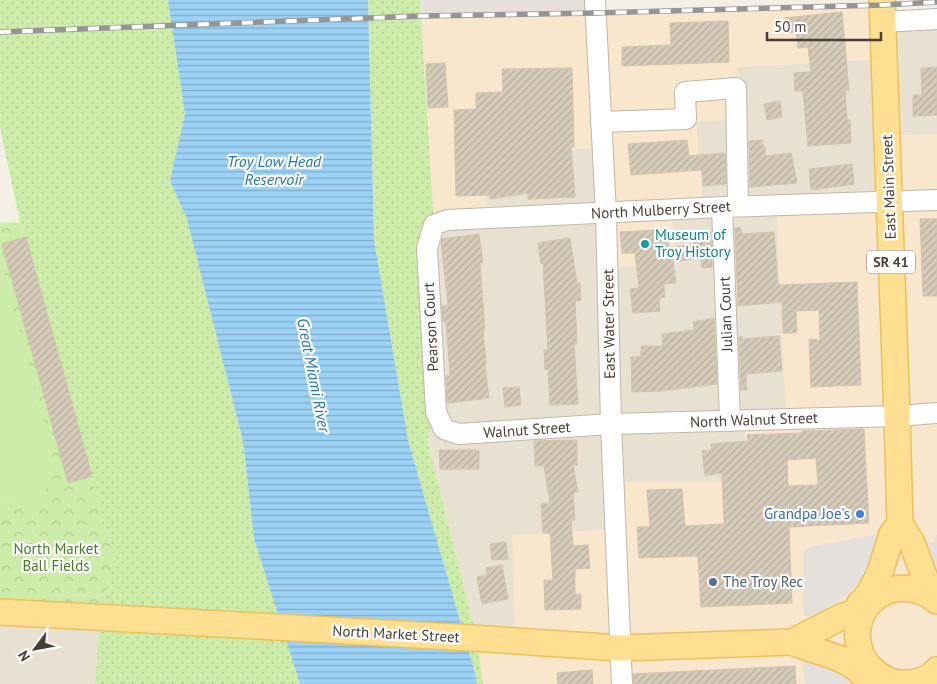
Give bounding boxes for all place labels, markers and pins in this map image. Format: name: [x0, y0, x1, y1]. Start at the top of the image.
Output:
place label: Museum of Troy History: [655, 225, 731, 261]
marker: Museum of Troy History: [639, 238, 651, 250]
place label: Grandpa Joe's: [764, 504, 850, 523]
marker: Grandpa Joe's: [854, 508, 866, 520]
place label: The Troy Rec: [723, 572, 804, 591]
marker: The Troy Rec: [707, 576, 719, 588]

